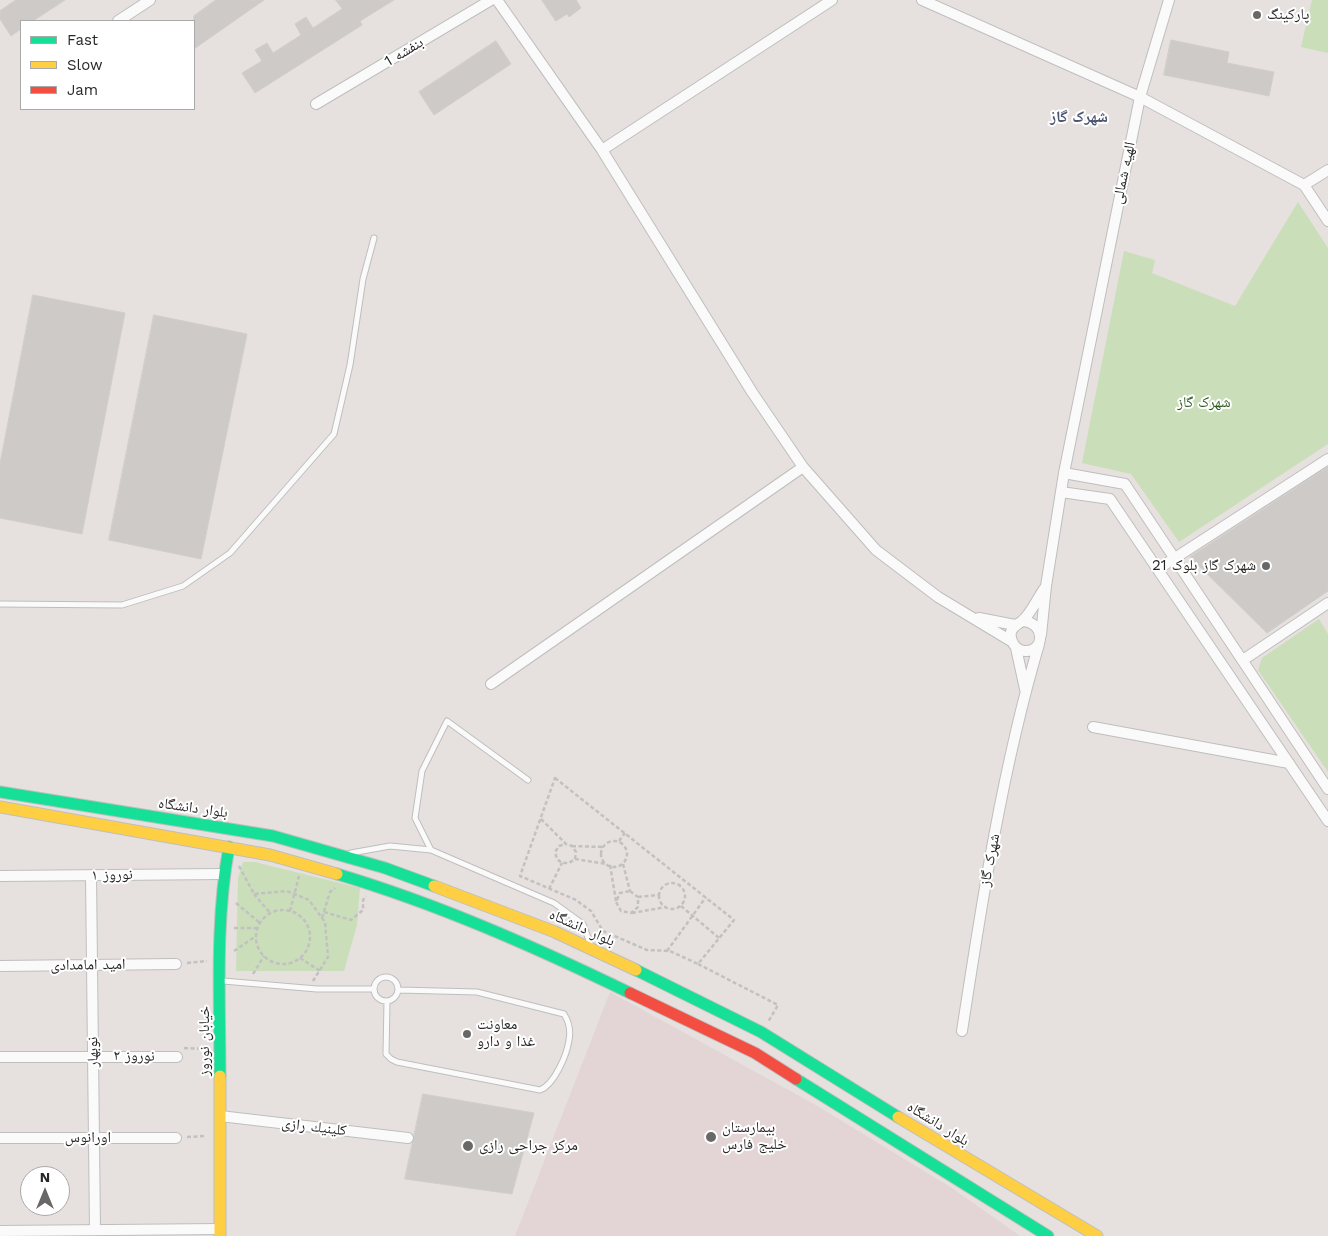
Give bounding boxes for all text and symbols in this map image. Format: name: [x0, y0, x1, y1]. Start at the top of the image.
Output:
place label: پارکینگ: [1267, 6, 1309, 24]
marker: پارکینگ: [1251, 9, 1263, 21]
legend: [20, 20, 195, 110]
text: Fast: [67, 31, 98, 49]
street label: بنفشه 1: [381, 33, 427, 71]
text: Slow: [67, 56, 103, 74]
text: Jam: [67, 81, 98, 99]
district label: شهرک گاز: [1050, 107, 1108, 127]
street label: الهیه شمالی: [1109, 140, 1139, 206]
park label: شهرک گاز: [1177, 394, 1231, 412]
place label: شهرک گاز بلوک 21: [1152, 557, 1256, 575]
marker: شهرک گاز بلوک 21: [1260, 560, 1272, 572]
street label: بلوار دانشگاه: [157, 794, 229, 822]
street label: شهرک گاز: [976, 832, 1004, 888]
street label: نوروز ۱: [91, 866, 133, 884]
street label: بلوار دانشگاه: [546, 906, 618, 950]
street label: امید امامدادی: [50, 955, 126, 975]
street label: خیابان نوروز: [196, 1006, 214, 1076]
place label: معاونت غذا و دارو: [477, 1016, 535, 1051]
marker: معاونت غذا و دارو: [461, 1028, 473, 1040]
street label: نوبهار: [84, 1037, 102, 1067]
street label: نوروز ۲: [113, 1047, 155, 1065]
street label: بلوار دانشگاه: [904, 1098, 972, 1150]
street label: كلينيك رازی: [280, 1114, 348, 1140]
place label: بیمارستان خلیج فارس: [722, 1119, 787, 1154]
street label: اورانوس: [65, 1129, 111, 1147]
marker: بیمارستان خلیج فارس: [704, 1130, 718, 1144]
place label: مرکز جراحی رازی: [479, 1137, 578, 1155]
marker: مرکز جراحی رازی: [461, 1139, 475, 1153]
north arrow: [20, 1166, 70, 1216]
text: N: [40, 1169, 50, 1185]

